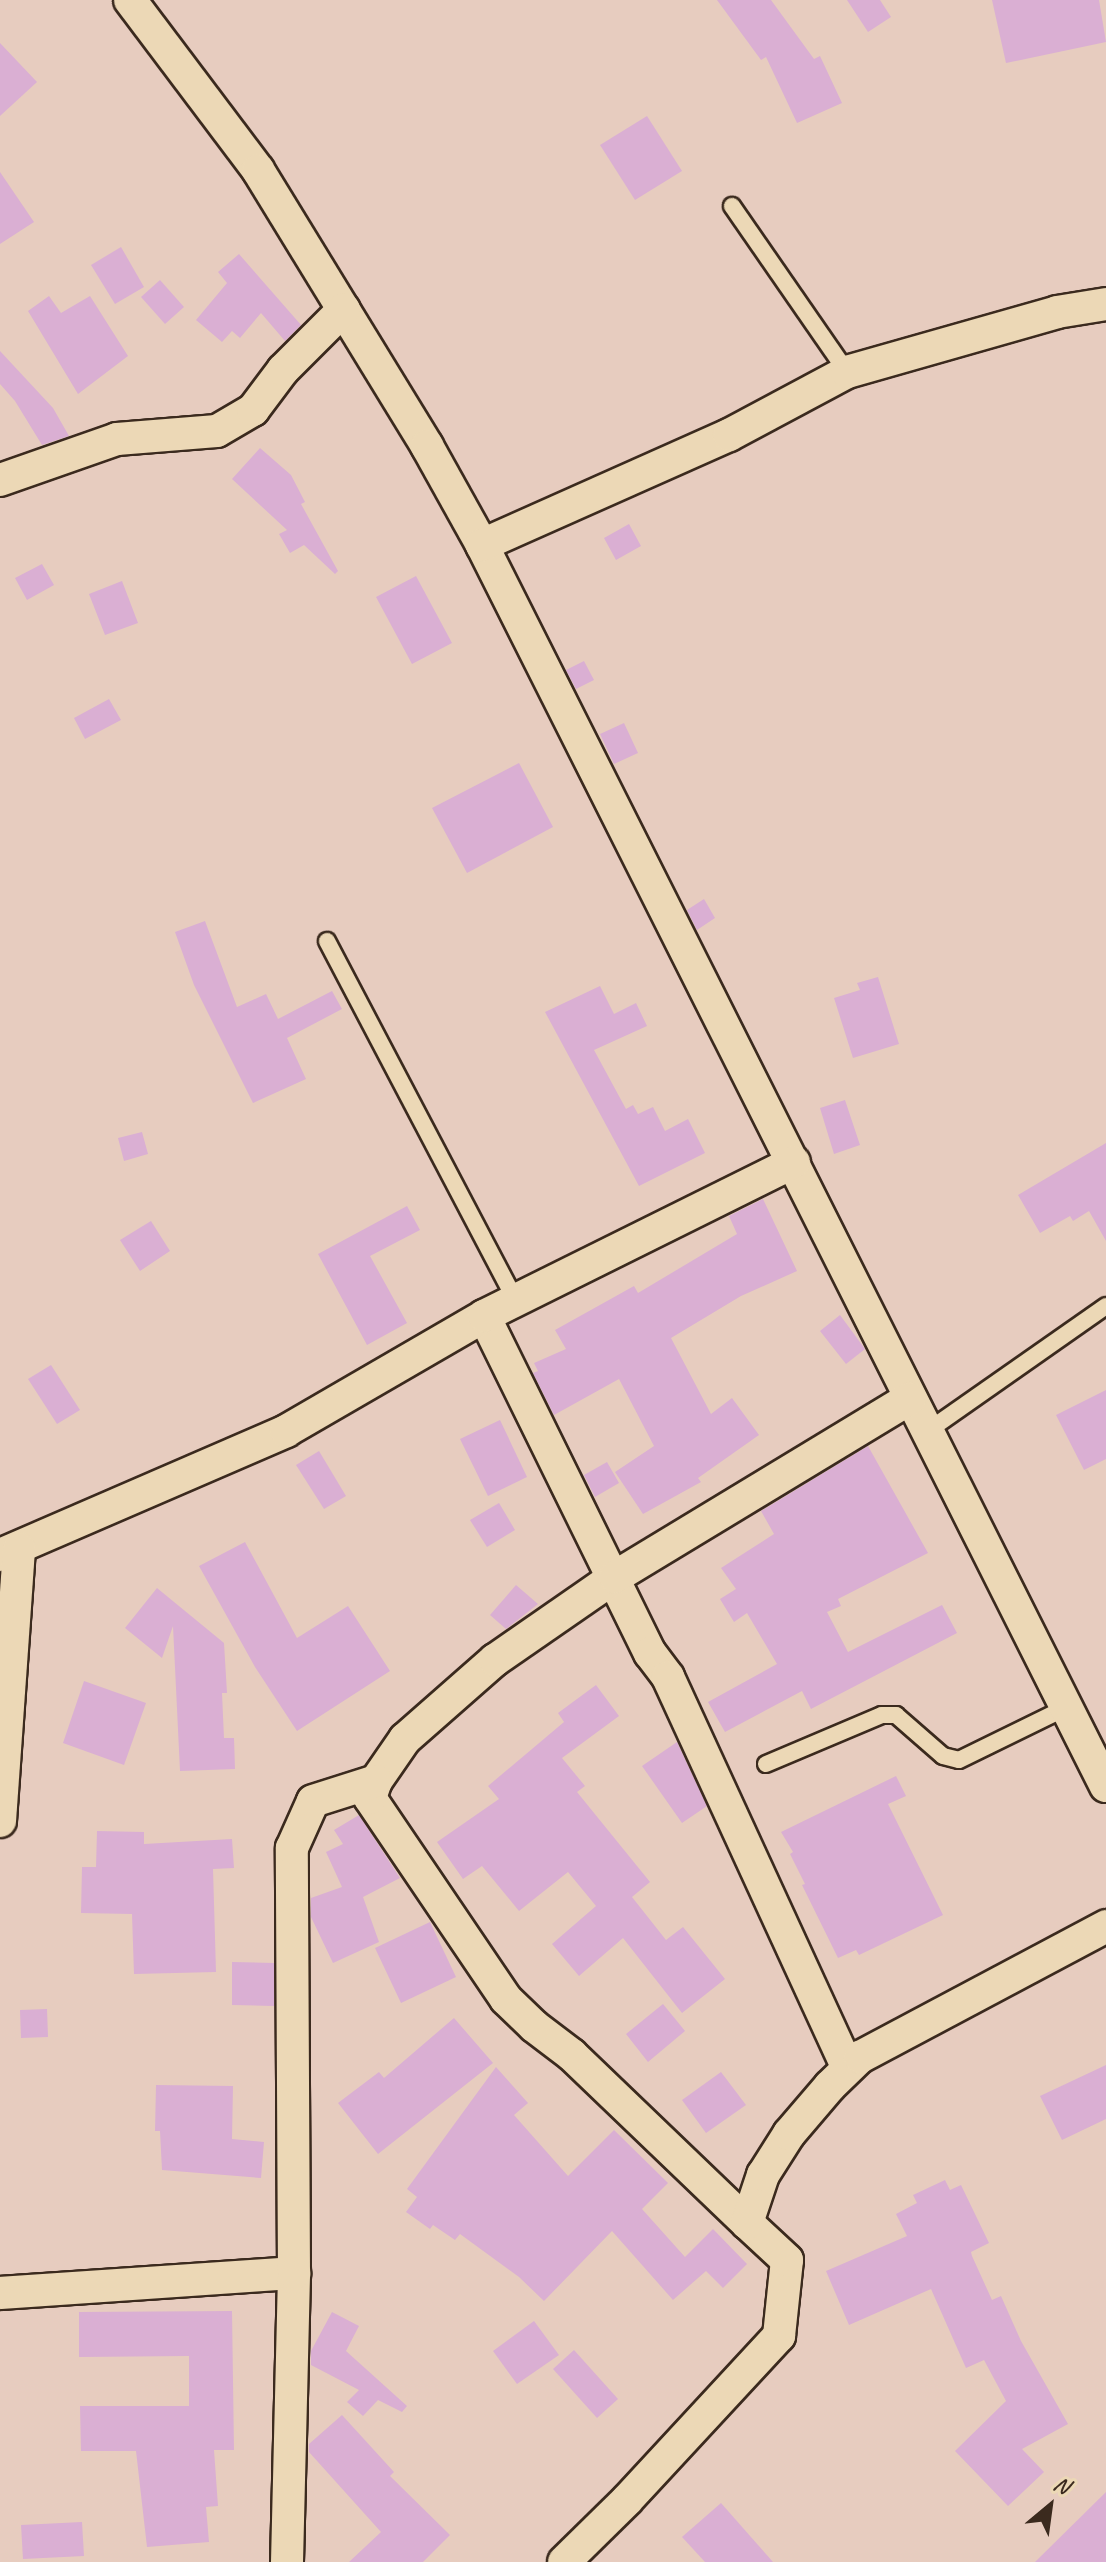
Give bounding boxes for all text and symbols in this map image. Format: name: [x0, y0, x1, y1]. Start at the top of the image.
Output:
north arrow: [1010, 2466, 1090, 2546]
text: N: [1049, 2469, 1074, 2501]

